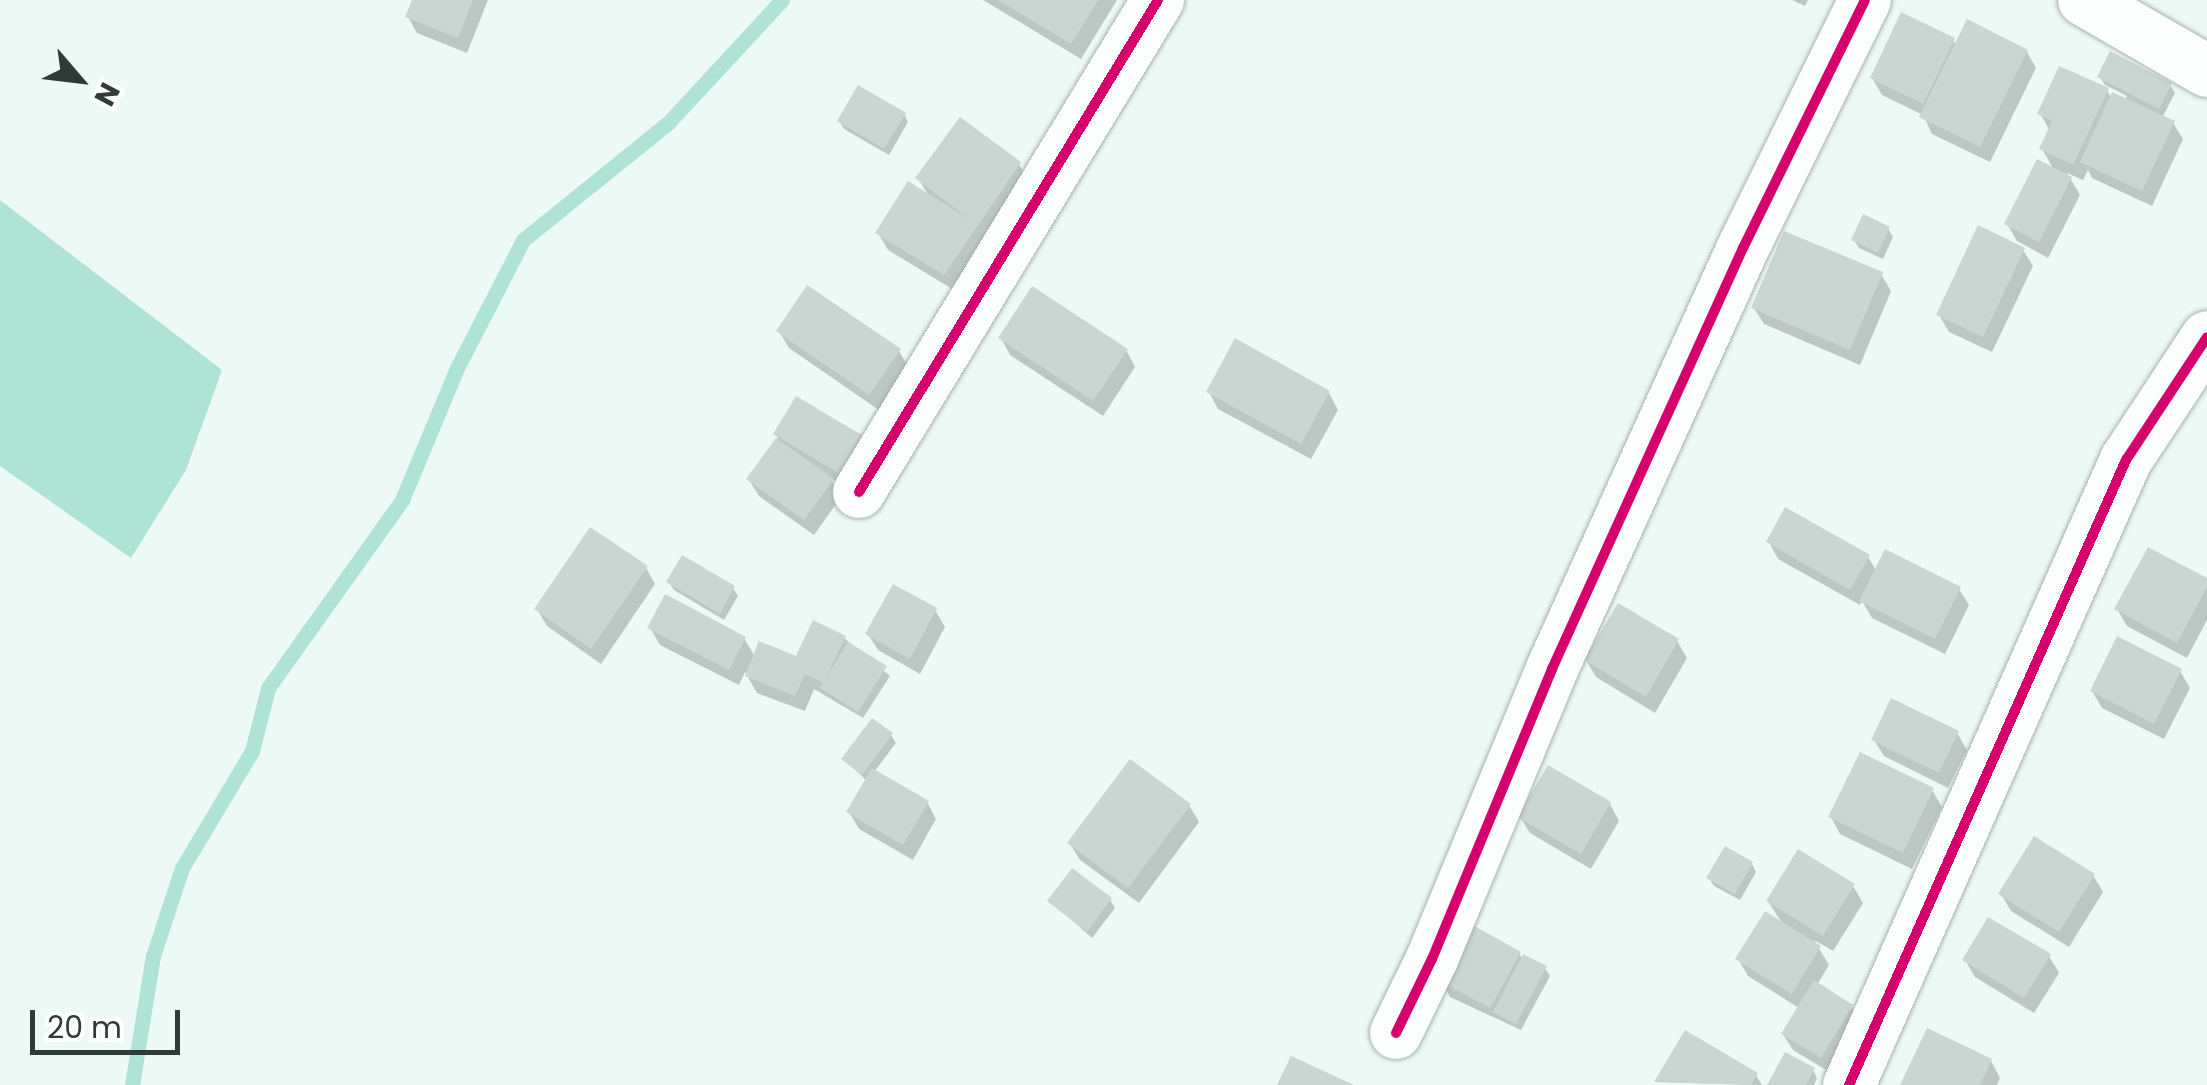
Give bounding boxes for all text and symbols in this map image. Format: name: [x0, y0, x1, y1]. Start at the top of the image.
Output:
north arrow: [30, 30, 130, 130]
text: N: [85, 76, 129, 113]
scale bar: [35, 990, 185, 1052]
text: 20 m: [47, 1006, 122, 1049]

